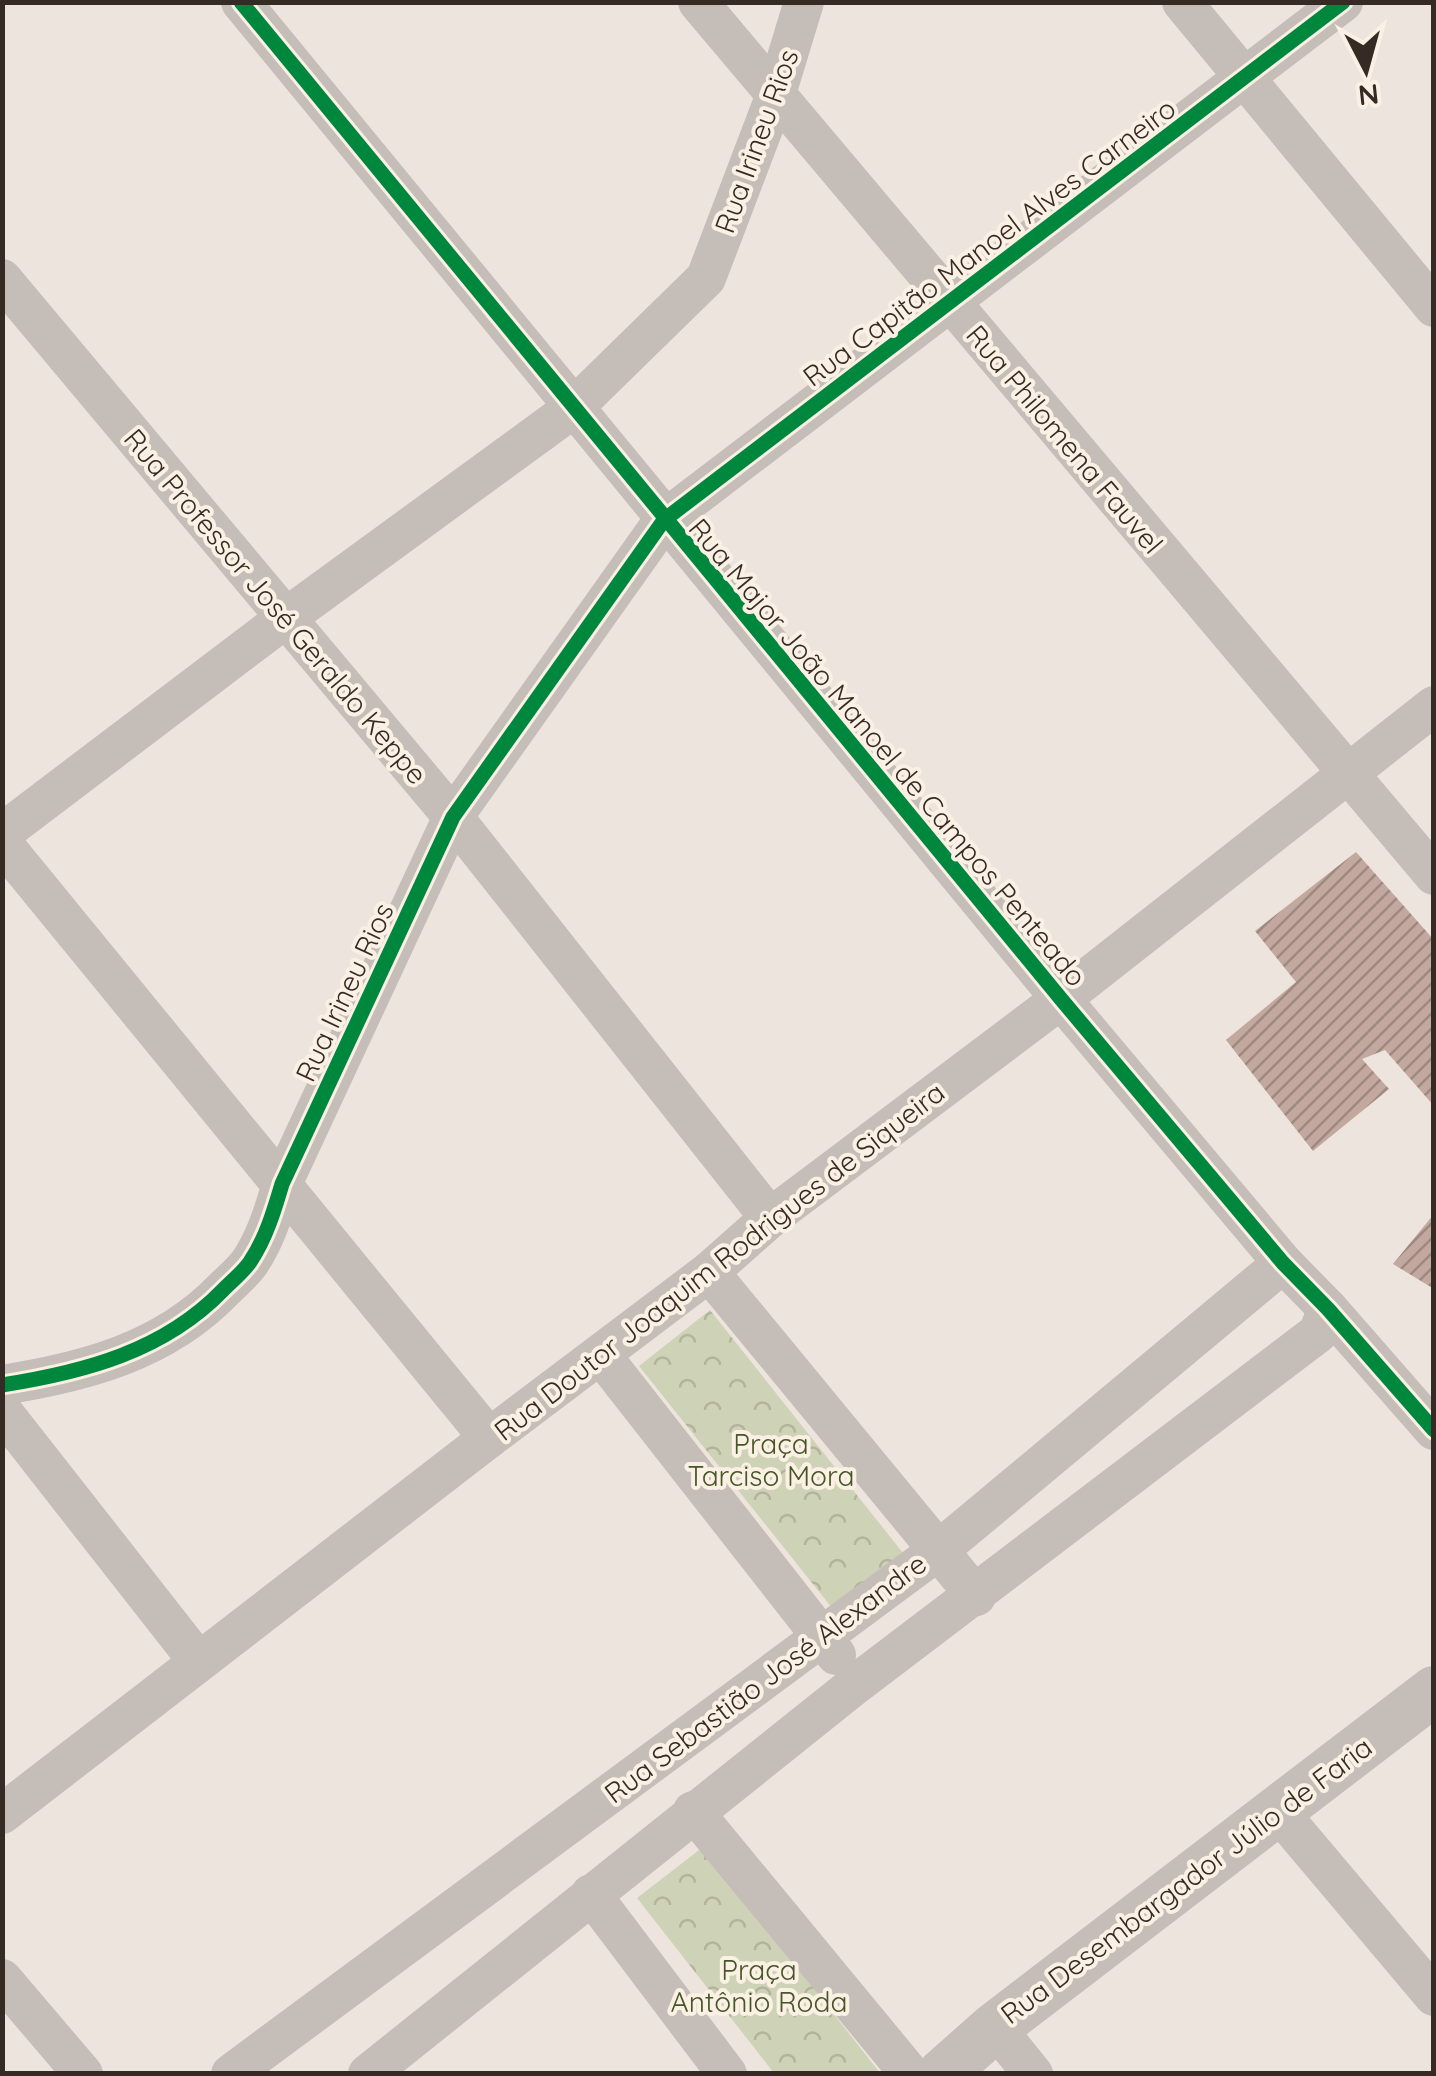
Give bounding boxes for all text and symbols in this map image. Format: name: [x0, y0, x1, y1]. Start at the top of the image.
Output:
north arrow: [1316, 20, 1416, 120]
street label: Rua Irineu Rios: [707, 44, 805, 238]
text: N: [1357, 77, 1381, 114]
street label: Rua Capitão Manoel Alves Carneiro: [796, 90, 1182, 394]
street label: Rua Philomena Fauvel: [959, 318, 1171, 560]
street label: Rua Professor José Geraldo Keppe: [117, 421, 435, 791]
street label: Rua Major João Manoel de Campos Penteado: [682, 511, 1094, 993]
street label: Rua Irineu Rios: [287, 897, 401, 1087]
street label: Rua Doutor Joaquim Rodrigues de Siqueira: [487, 1074, 951, 1448]
park label: Praça Tarciso Mora: [688, 1426, 854, 1493]
street label: Rua Sebastião José Alexandre: [597, 1546, 933, 1810]
street label: Rua Desembargador Júlio de Faria: [993, 1729, 1379, 2031]
park label: Praça Antônio Roda: [671, 1952, 847, 2019]

